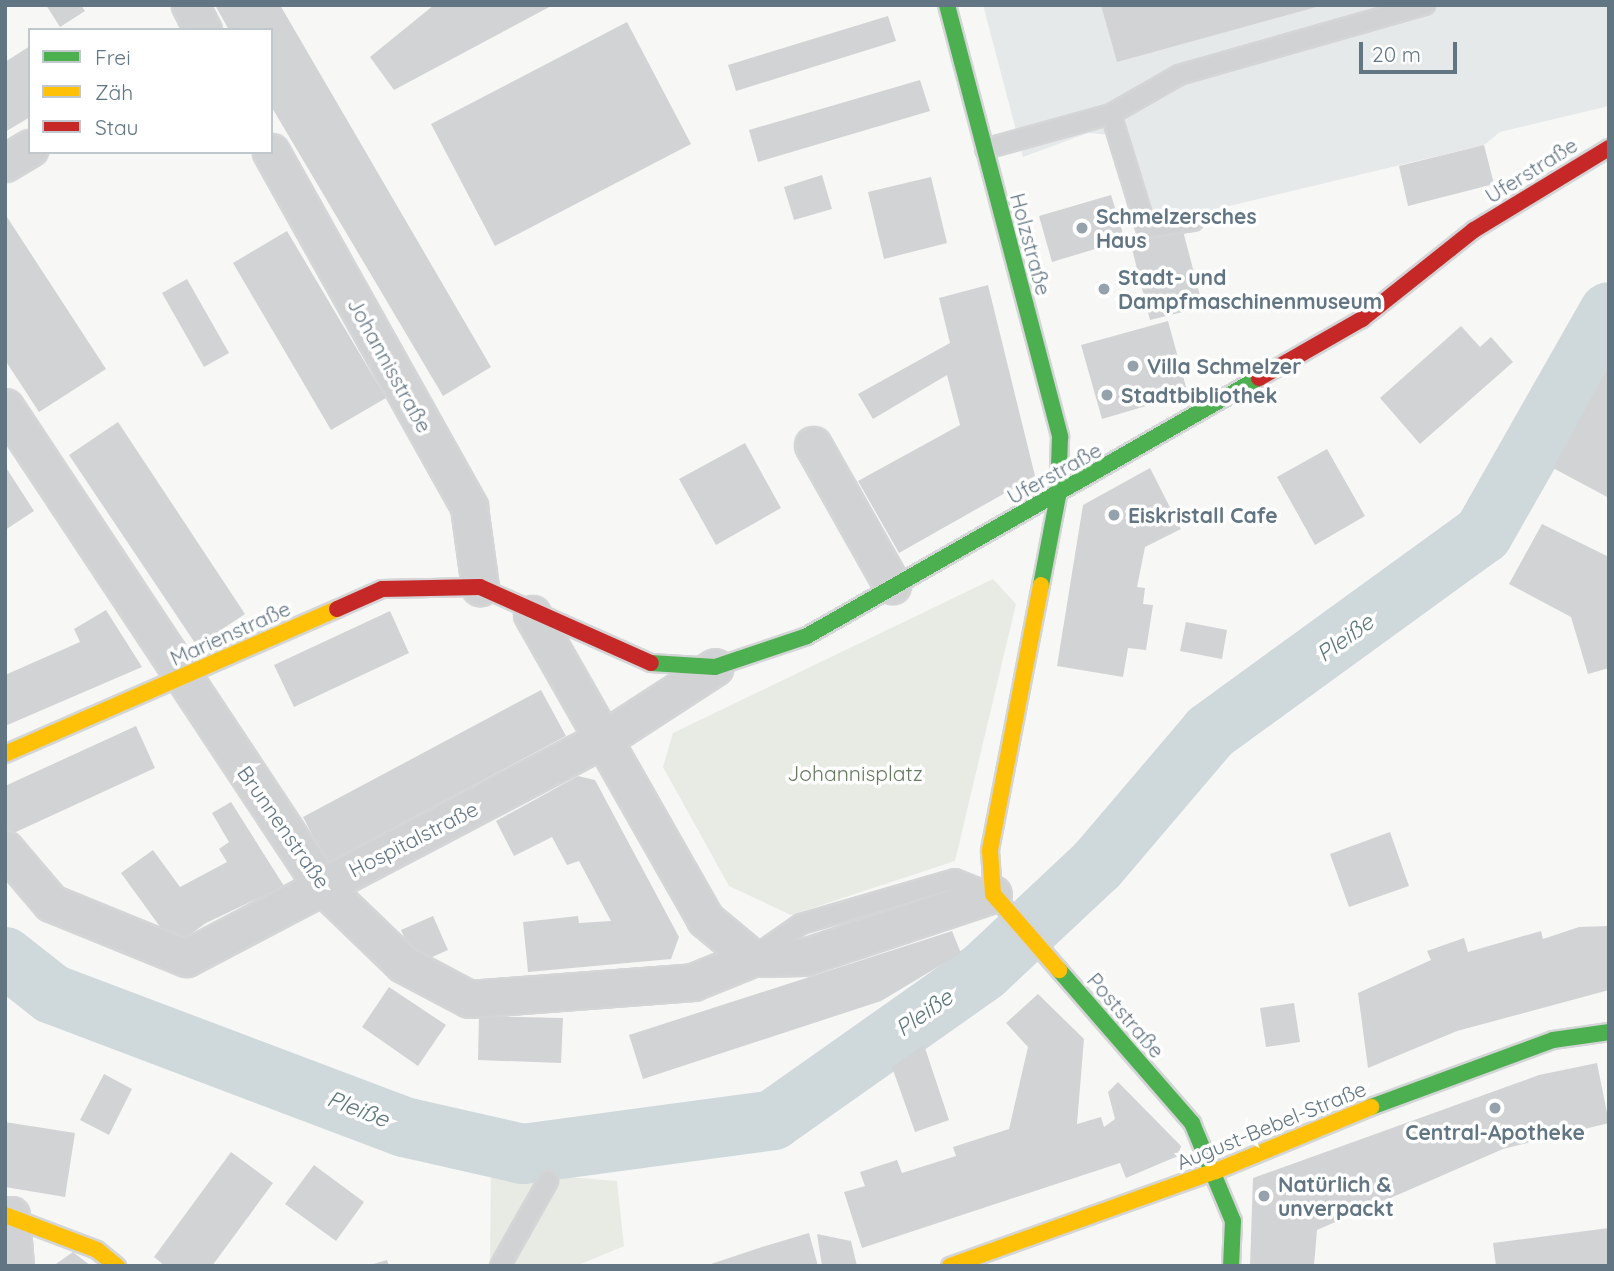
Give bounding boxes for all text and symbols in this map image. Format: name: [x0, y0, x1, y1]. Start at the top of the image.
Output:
legend: [28, 28, 273, 154]
scale bar: [1362, 28, 1460, 72]
text: 20 m: [1372, 41, 1421, 67]
text: Frei: [95, 44, 131, 70]
text: Zäh: [95, 79, 133, 105]
text: Stau: [95, 114, 138, 140]
street label: Uferstraße: [1480, 132, 1582, 208]
street label: Holzstraße: [1005, 190, 1057, 298]
place label: Schmelzersches Haus: [1096, 203, 1257, 253]
marker: Schmelzersches Haus: [1074, 220, 1090, 236]
place label: Stadt- und Dampfmaschinenmuseum: [1118, 264, 1382, 314]
marker: Stadt- und Dampfmaschinenmuseum: [1096, 281, 1112, 297]
street label: Johannisstraße: [343, 293, 437, 437]
place label: Villa Schmelzer: [1147, 353, 1301, 379]
marker: Villa Schmelzer: [1125, 358, 1141, 374]
place label: Stadtbibliothek: [1121, 382, 1277, 408]
marker: Stadtbibliothek: [1099, 387, 1115, 403]
street label: Uferstraße: [1002, 437, 1106, 509]
place label: Eiskristall Cafe: [1128, 502, 1278, 528]
marker: Eiskristall Cafe: [1106, 507, 1122, 523]
street label: Marienstraße: [166, 595, 294, 671]
water label: Pleiße: [1311, 608, 1379, 668]
park label: Johannisplatz: [787, 760, 923, 786]
street label: Brunnenstraße: [232, 761, 336, 893]
street label: Hospitalstraße: [344, 796, 482, 882]
street label: Poststraße: [1082, 967, 1170, 1063]
water label: Pleiße: [890, 983, 958, 1043]
street label: August-Bebel-Straße: [1172, 1075, 1370, 1175]
water label: Pleiße: [323, 1085, 393, 1133]
marker: Central-Apotheke: [1487, 1100, 1503, 1116]
place label: Central-Apotheke: [1405, 1119, 1585, 1145]
place label: Natürlich & unverpackt: [1278, 1171, 1394, 1221]
marker: Natürlich & unverpackt: [1256, 1188, 1272, 1204]

